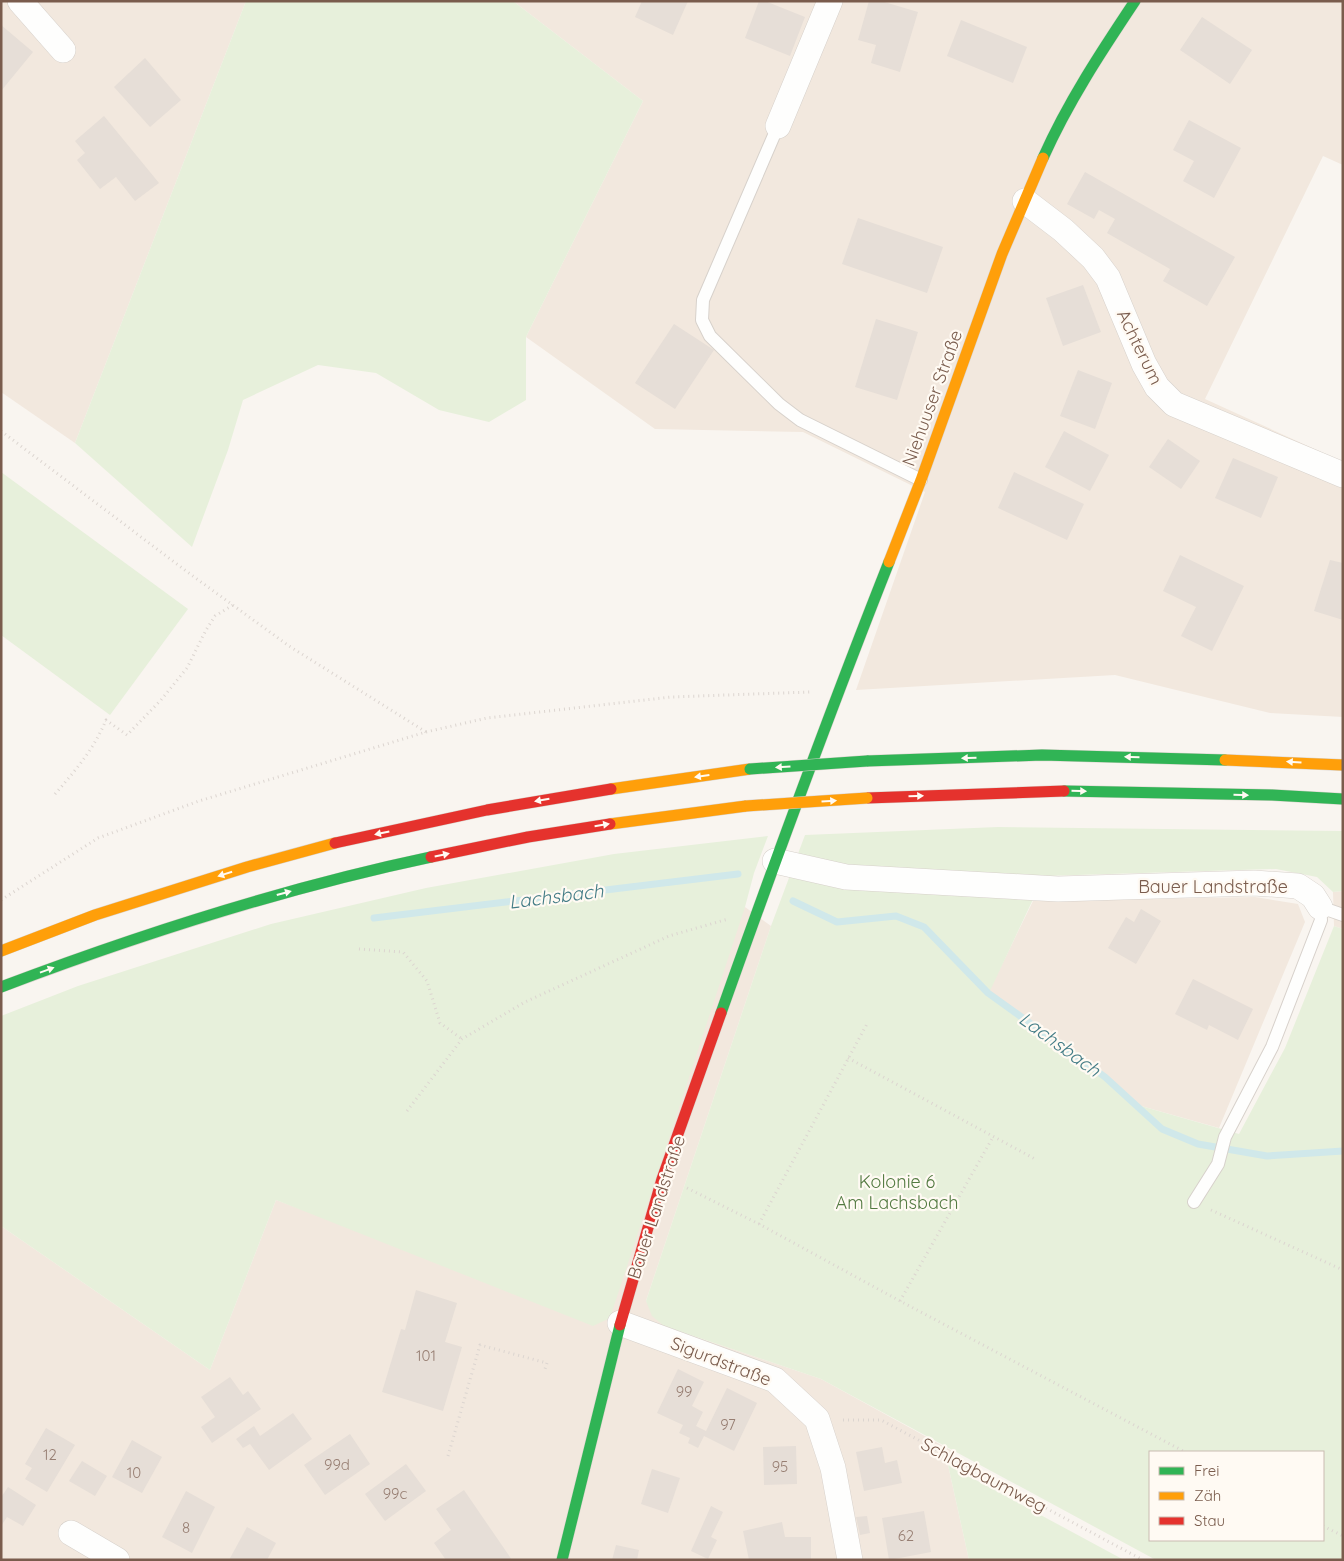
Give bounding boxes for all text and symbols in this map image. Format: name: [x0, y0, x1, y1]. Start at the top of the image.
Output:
street label: Achterum: [1112, 306, 1168, 388]
street label: Niehuuser Straße: [897, 327, 967, 469]
one-way arrow: [1123, 753, 1139, 761]
one-way arrow: [961, 754, 977, 762]
one-way arrow: [1286, 758, 1302, 766]
one-way arrow: [775, 763, 791, 771]
one-way arrow: [694, 772, 710, 780]
one-way arrow: [1071, 788, 1087, 796]
one-way arrow: [1233, 791, 1249, 799]
one-way arrow: [908, 792, 924, 800]
one-way arrow: [822, 796, 838, 804]
one-way arrow: [533, 797, 549, 805]
one-way arrow: [595, 821, 611, 829]
one-way arrow: [374, 829, 390, 837]
one-way arrow: [435, 850, 451, 858]
one-way arrow: [217, 870, 232, 878]
street label: Bauer Landstraße: [1138, 875, 1288, 898]
water label: Lachsbach: [507, 878, 606, 914]
one-way arrow: [277, 888, 292, 896]
one-way arrow: [40, 966, 55, 974]
water label: Lachsbach: [1015, 1006, 1106, 1082]
street label: Bauer Landstraße: [622, 1132, 690, 1282]
park label: Kolonie 6 Am Lachsbach: [836, 1170, 958, 1214]
street label: Sigurdstraße: [667, 1331, 775, 1391]
house number: 101: [416, 1346, 436, 1365]
house number: 99: [676, 1382, 692, 1401]
house number: 97: [720, 1415, 736, 1434]
street label: Schlagbaumweg: [917, 1432, 1051, 1518]
house number: 12: [43, 1445, 57, 1464]
legend: [1149, 1451, 1324, 1541]
house number: 99d: [324, 1455, 350, 1474]
house number: 95: [772, 1457, 788, 1476]
text: Frei: [1194, 1461, 1220, 1480]
house number: 10: [127, 1463, 141, 1482]
house number: 99c: [383, 1484, 407, 1503]
text: Zäh: [1194, 1486, 1221, 1505]
text: Stau: [1194, 1511, 1225, 1530]
house number: 8: [182, 1518, 190, 1537]
house number: 62: [898, 1526, 914, 1545]

